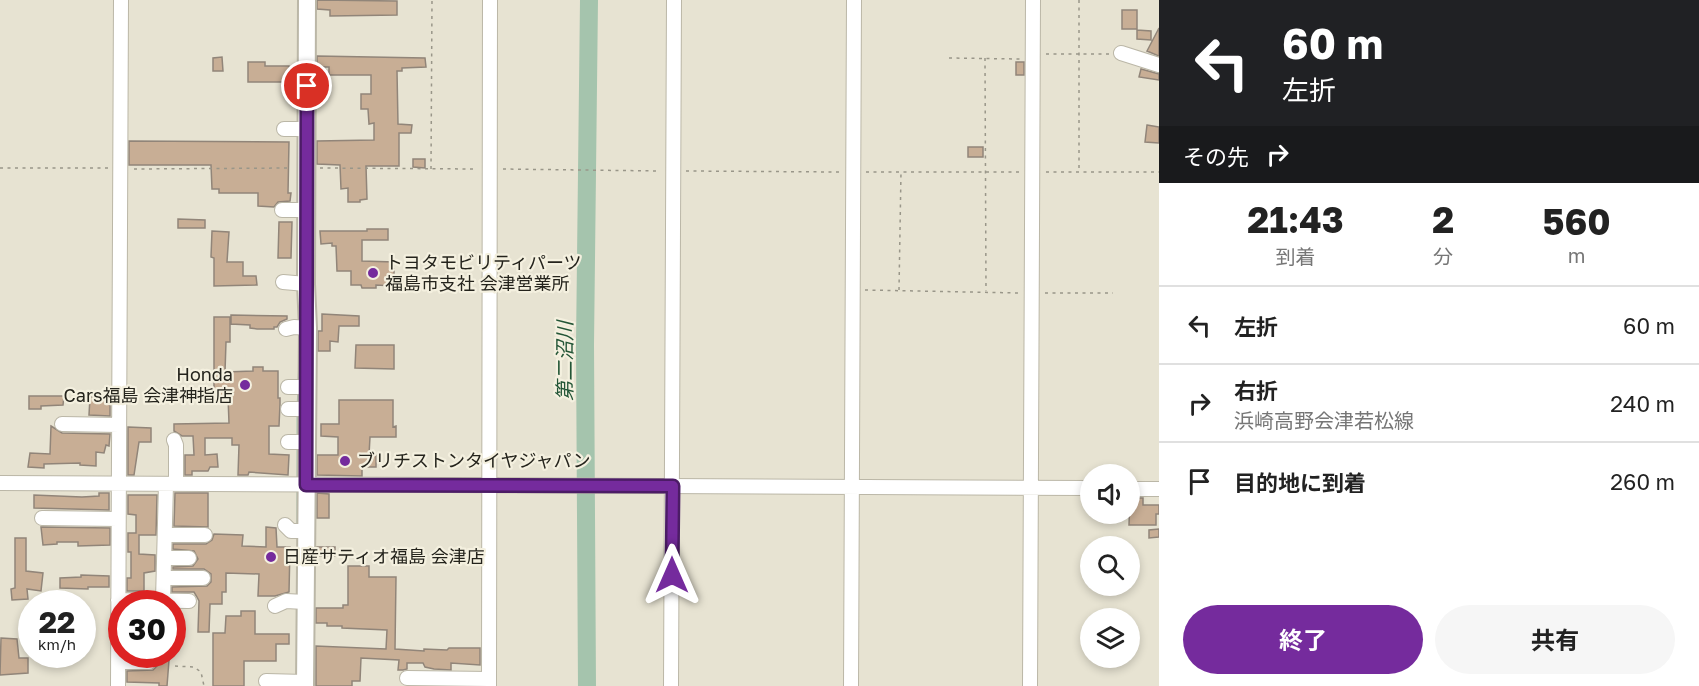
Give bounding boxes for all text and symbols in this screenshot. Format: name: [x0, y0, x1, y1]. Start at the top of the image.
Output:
text: 60 m: [1282, 18, 1383, 68]
icon: left: [1183, 24, 1261, 102]
pin: [281, 60, 332, 111]
icon: arrive: [290, 69, 323, 102]
text: 左折: [1282, 74, 1336, 106]
icon: right: [1261, 138, 1294, 171]
text: その先: [1183, 143, 1249, 170]
text: 21:43: [1247, 198, 1344, 241]
text: 2: [1432, 198, 1454, 241]
text: 560: [1542, 200, 1611, 243]
text: m: [1568, 243, 1585, 267]
text: 到着: [1276, 244, 1316, 268]
text: 分: [1433, 244, 1453, 268]
place label: トヨタモビリティパーツ 福島市支社 会津営業所: [385, 251, 582, 294]
marker: トヨタモビリティパーツ 福島市支社 会津営業所: [366, 266, 380, 280]
icon: left: [1183, 309, 1216, 342]
text: 60 m: [1623, 312, 1675, 339]
text: 左折: [1234, 313, 1278, 340]
water label: 第二沼川: [552, 319, 576, 401]
place label: Honda Cars福島 会津神指店: [64, 363, 233, 406]
text: 右折: [1234, 377, 1278, 404]
marker: Honda Cars福島 会津神指店: [238, 378, 252, 392]
icon: right: [1183, 387, 1216, 420]
text: 240 m: [1610, 390, 1675, 417]
text: 浜崎高野会津若松線: [1234, 408, 1414, 432]
place label: ブリチストンタイヤジャパン: [357, 449, 590, 471]
marker: ブリチストンタイヤジャパン: [338, 454, 352, 468]
map controls: [1080, 464, 1140, 668]
button: sound: [1080, 464, 1140, 524]
icon: arrive: [1183, 465, 1216, 498]
text: 260 m: [1610, 468, 1675, 495]
text: 目的地に到着: [1234, 469, 1366, 496]
button: search: [1080, 536, 1140, 596]
position arrow: [640, 543, 704, 607]
place label: 日産サティオ福島 会津店: [283, 545, 484, 567]
marker: 日産サティオ福島 会津店: [264, 550, 278, 564]
speed limit sign: 30: [108, 590, 186, 668]
text: 22: [39, 604, 75, 640]
button: 終了: [1183, 605, 1423, 674]
button: 共有: [1435, 605, 1675, 674]
button: layers: [1080, 608, 1140, 668]
text: km/h: [38, 635, 76, 653]

